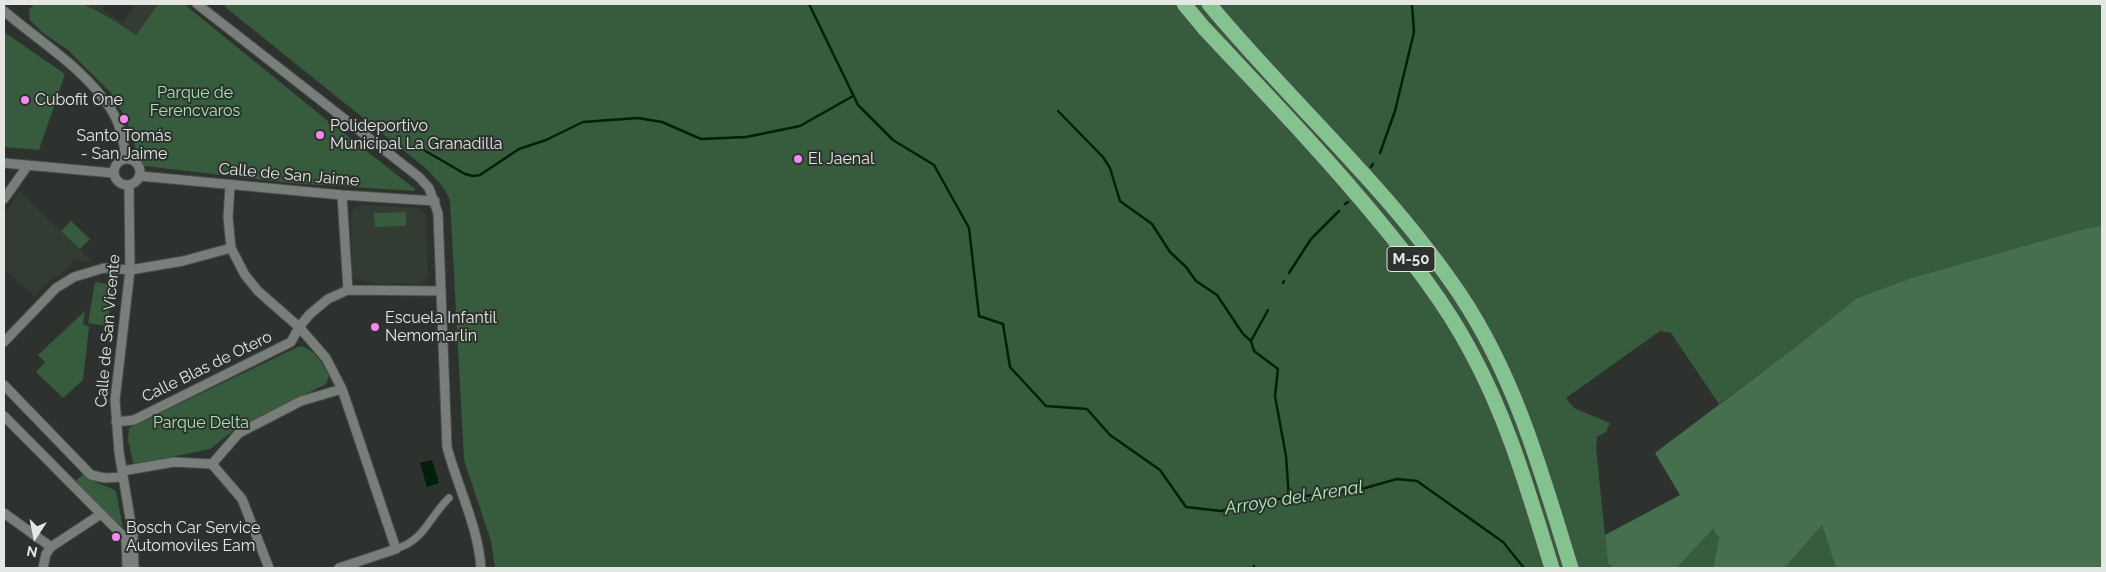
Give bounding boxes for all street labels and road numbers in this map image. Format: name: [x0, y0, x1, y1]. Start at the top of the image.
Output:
street label: Calle de San Jaime: [218, 159, 360, 191]
road number: M-50: [1387, 246, 1435, 272]
street label: Calle de San Vicente: [92, 254, 124, 408]
street label: Calle Blas de Otero: [139, 327, 275, 407]

